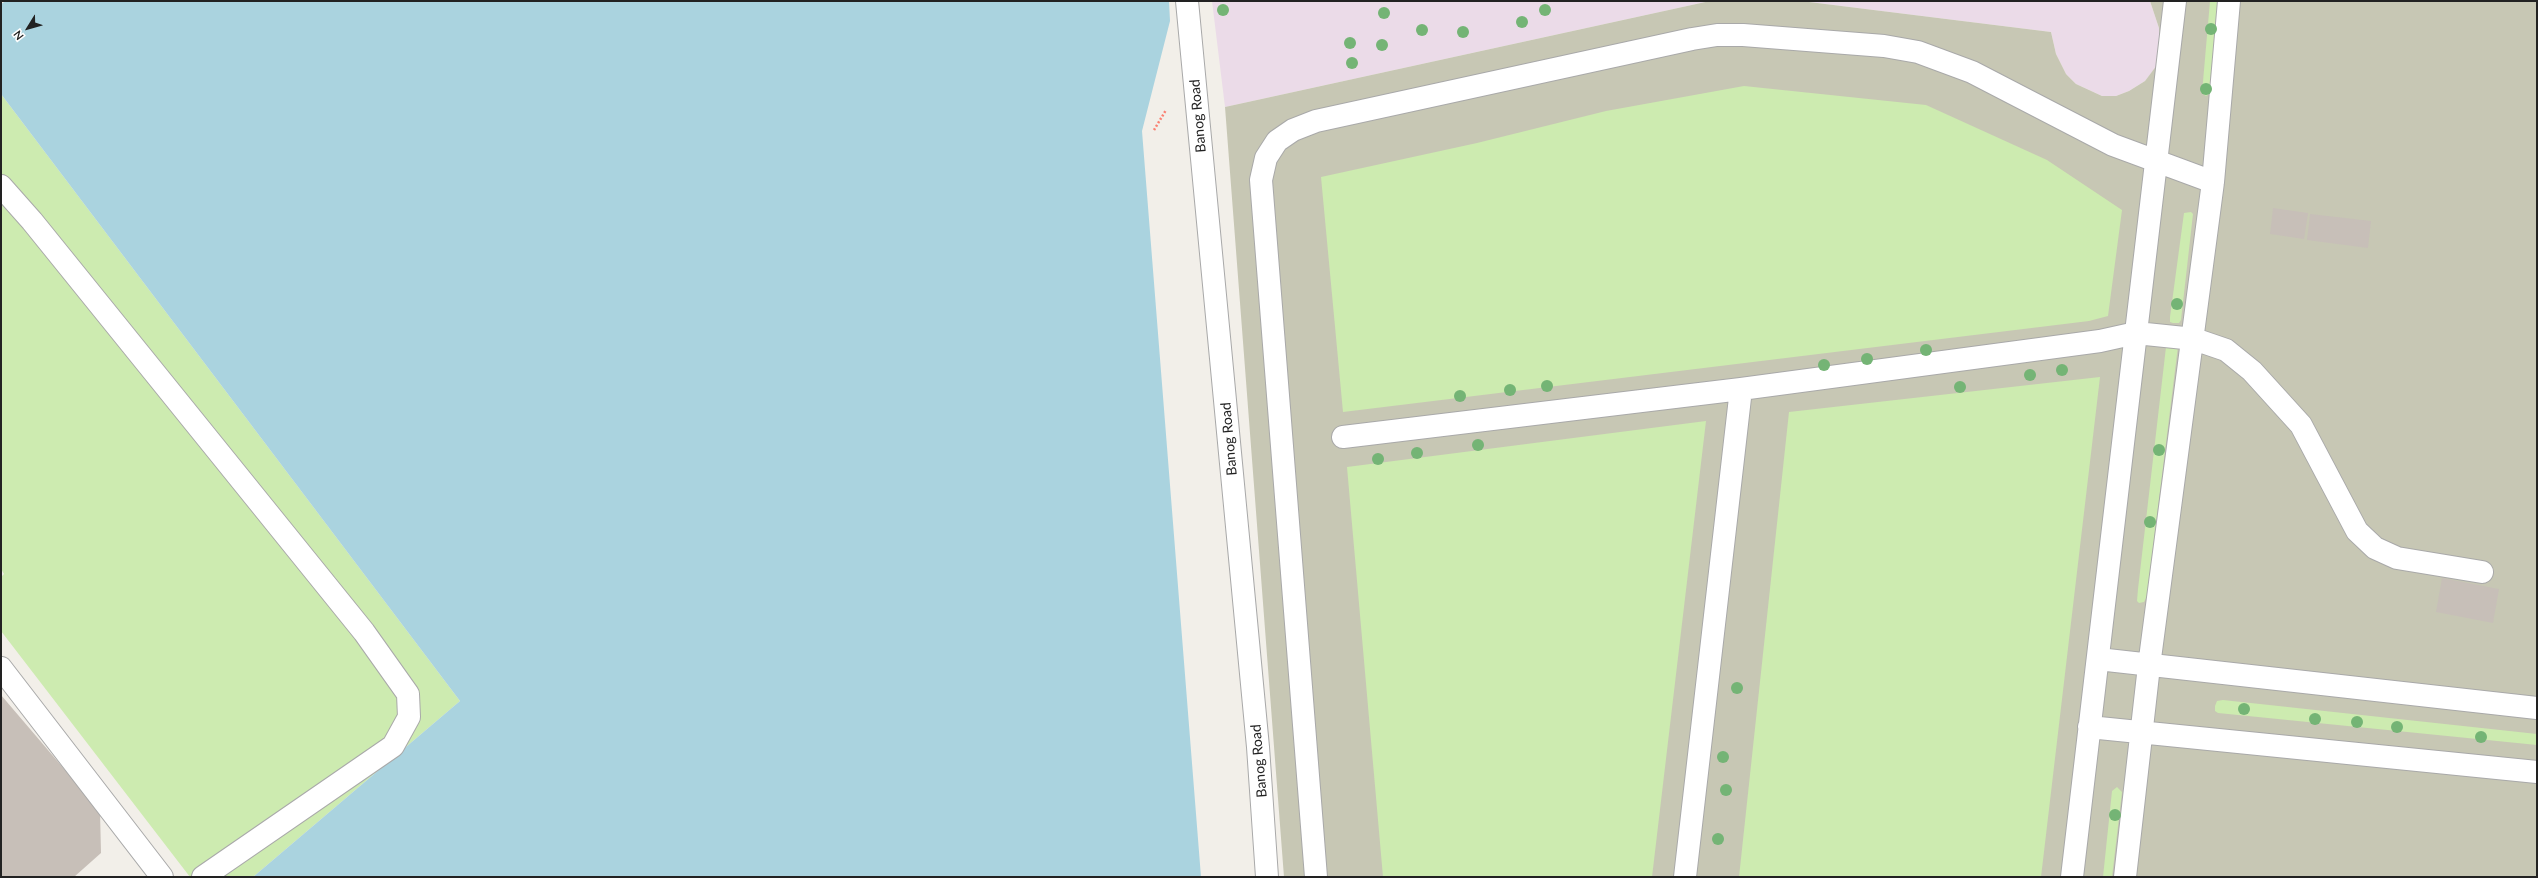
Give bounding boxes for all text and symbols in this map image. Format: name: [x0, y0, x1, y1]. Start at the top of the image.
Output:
north arrow: [8, 8, 48, 48]
text: N: [10, 28, 26, 43]
street label: Banog Road: [1186, 79, 1210, 153]
street label: Banog Road: [1217, 402, 1241, 476]
street label: Banog Road: [1247, 724, 1271, 798]

